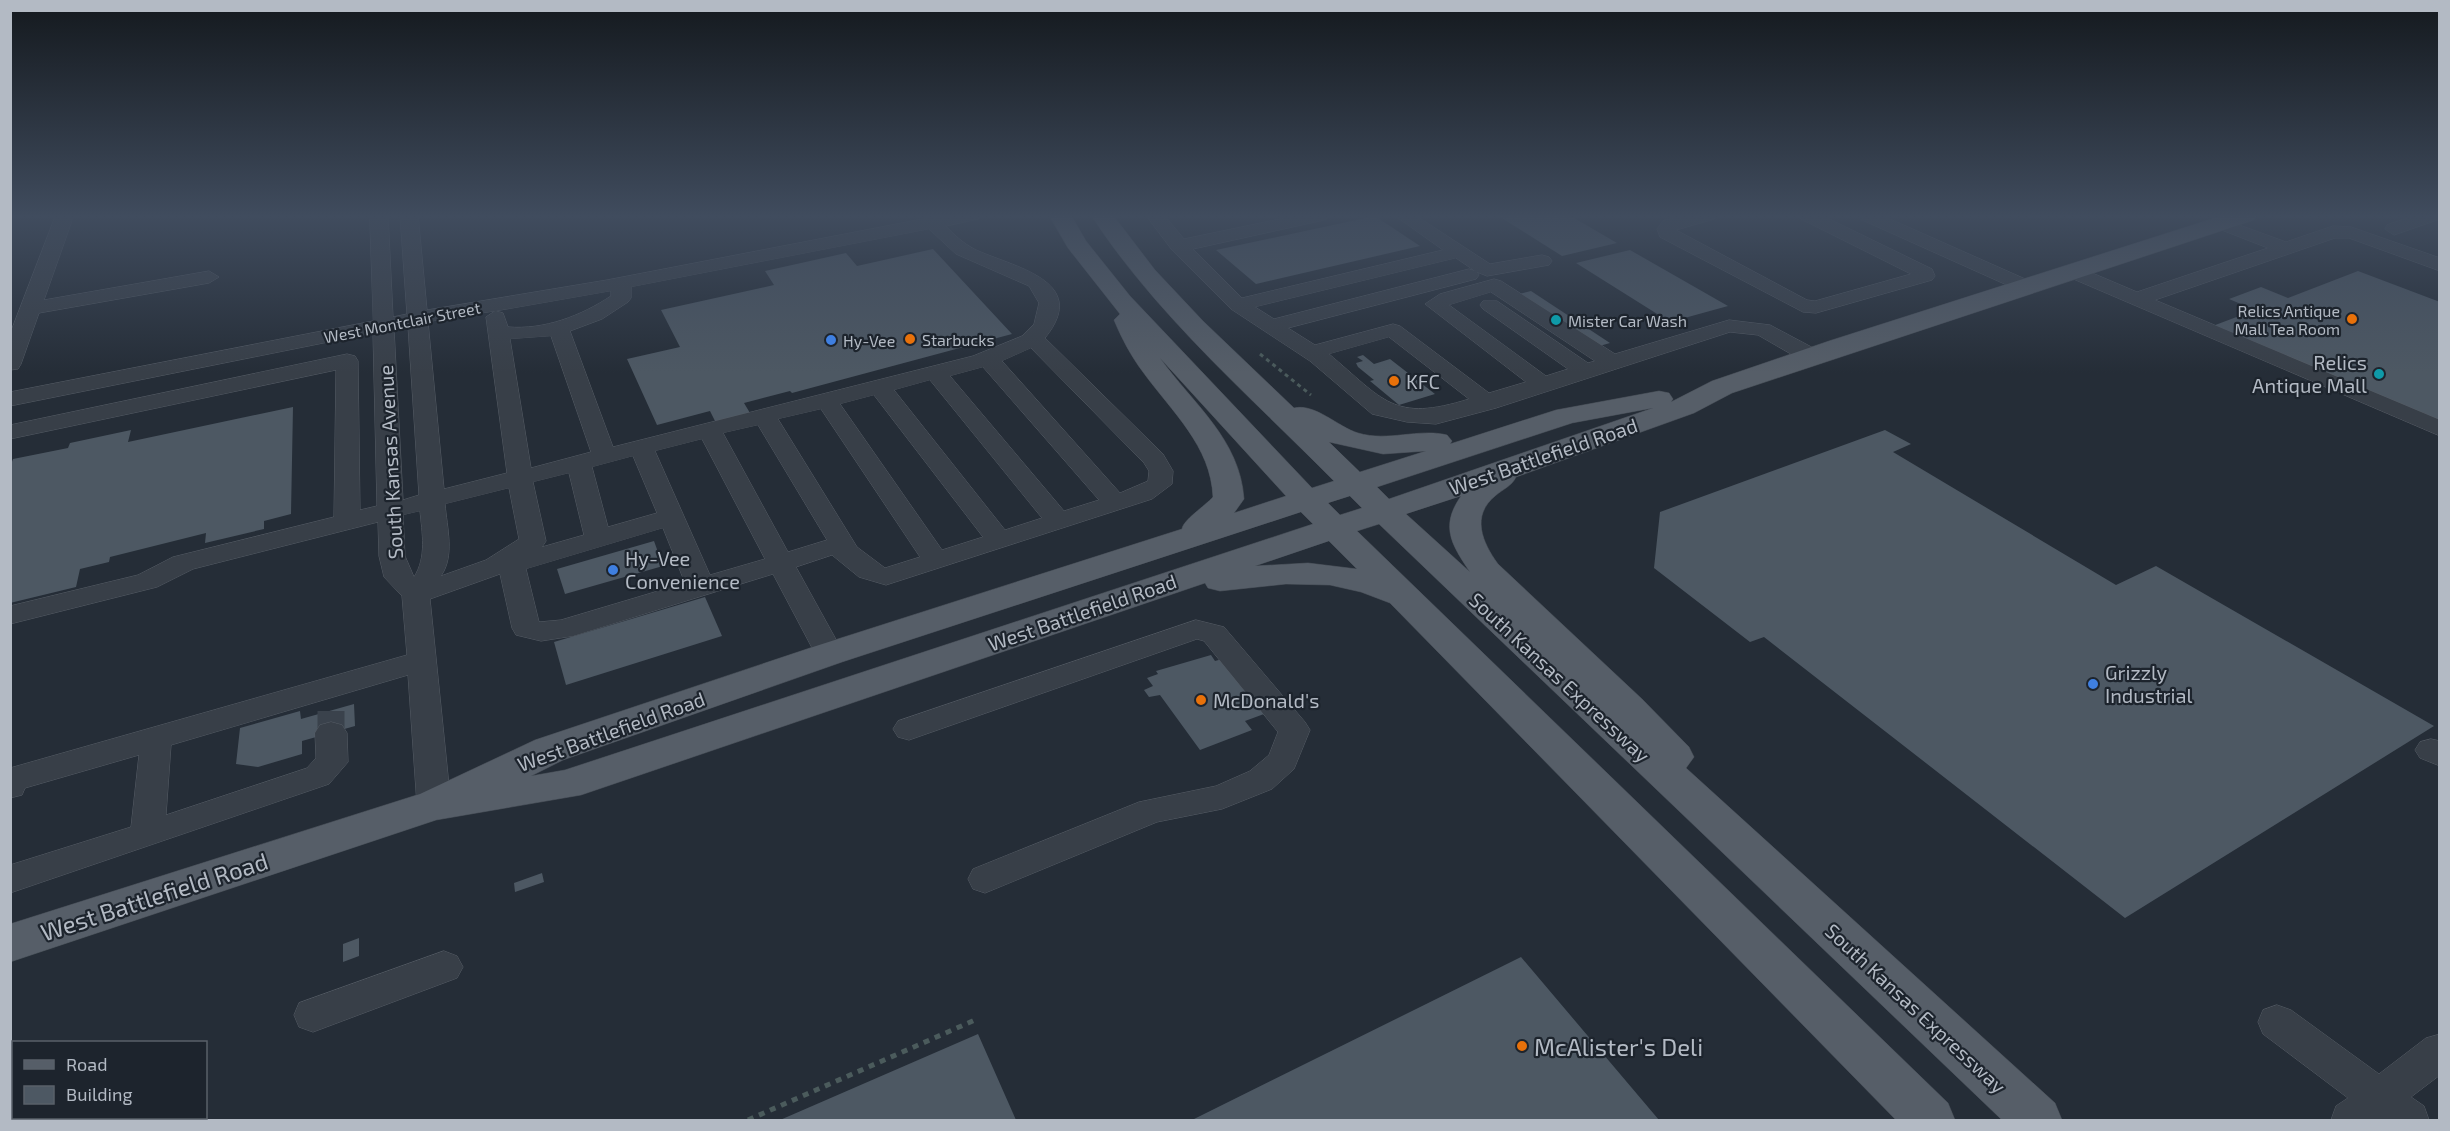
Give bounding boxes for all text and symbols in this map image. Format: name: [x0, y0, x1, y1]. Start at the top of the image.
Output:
street label: West Montclair Street: [322, 297, 482, 347]
place label: Relics Antique Mall Tea Room: [2234, 301, 2340, 338]
place label: Mister Car Wash: [1568, 311, 1687, 330]
marker: Relics Antique Mall Tea Room: [2345, 312, 2359, 326]
marker: Mister Car Wash: [1549, 313, 1563, 327]
place label: Starbucks: [922, 330, 995, 349]
place label: Hy-Vee: [843, 331, 895, 350]
marker: Starbucks: [903, 332, 917, 346]
marker: Hy-Vee: [824, 333, 838, 347]
place label: Relics Antique Mall: [2252, 350, 2367, 397]
street label: South Kansas Avenue: [373, 364, 407, 560]
marker: Relics Antique Mall: [2372, 367, 2386, 381]
place label: KFC: [1406, 369, 1440, 393]
marker: KFC: [1387, 374, 1401, 388]
street label: West Battlefield Road: [1446, 412, 1640, 500]
place label: Hy-Vee Convenience: [625, 546, 740, 593]
marker: Hy-Vee Convenience: [606, 563, 620, 577]
street label: West Battlefield Road: [985, 568, 1179, 656]
street label: South Kansas Expressway: [1465, 587, 1656, 767]
place label: Grizzly Industrial: [2105, 660, 2192, 707]
marker: Grizzly Industrial: [2086, 677, 2100, 691]
street label: West Battlefield Road: [514, 686, 708, 776]
place label: McDonald's: [1213, 688, 1319, 712]
marker: McDonald's: [1194, 693, 1208, 707]
street label: West Battlefield Road: [37, 846, 271, 946]
street label: South Kansas Expressway: [1821, 918, 2012, 1098]
place label: McAlister's Deli: [1534, 1032, 1703, 1061]
marker: McAlister's Deli: [1515, 1039, 1529, 1053]
legend: [12, 1041, 207, 1119]
text: Road: [66, 1053, 107, 1075]
text: Building: [66, 1083, 133, 1105]

